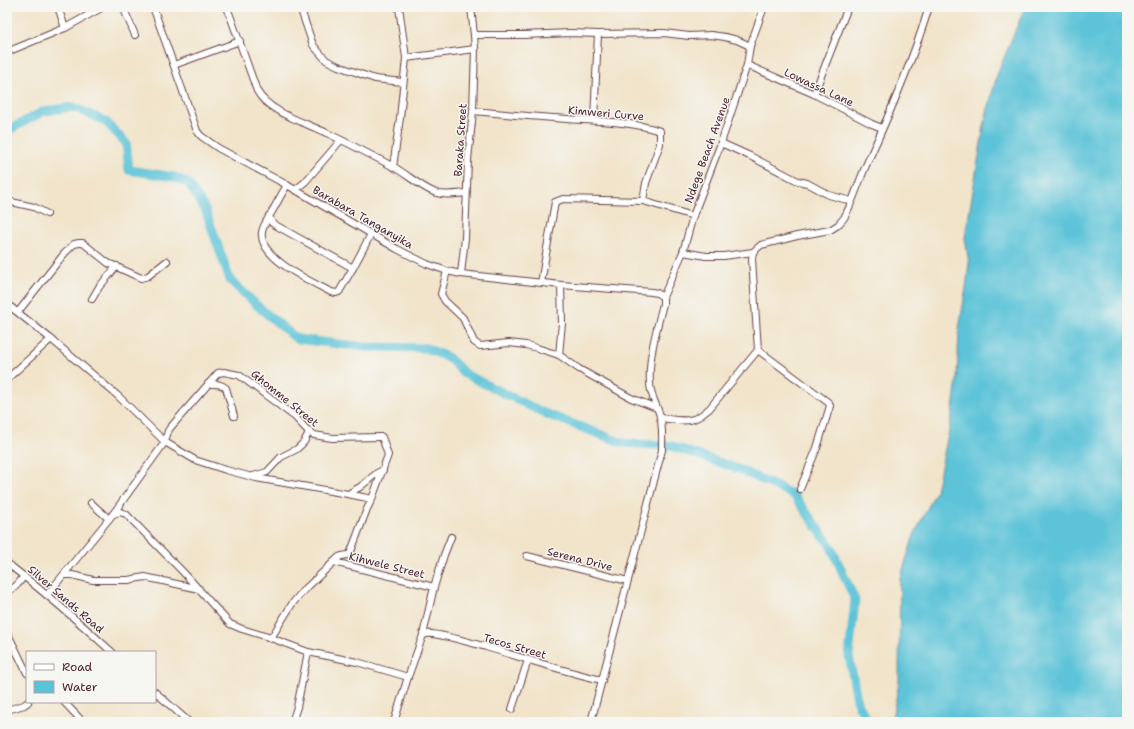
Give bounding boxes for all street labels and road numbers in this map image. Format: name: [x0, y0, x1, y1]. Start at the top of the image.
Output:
street label: Lowassa Lane: [782, 65, 856, 110]
street label: Ndege Beach Avenue: [681, 95, 734, 205]
street label: Baraka Street: [450, 103, 471, 177]
street label: Kimweri Curve: [567, 103, 645, 124]
street label: Barabara Tanganyika: [310, 183, 416, 252]
street label: Ghomme Street: [248, 366, 322, 430]
street label: Serena Drive: [546, 544, 614, 575]
street label: Kihwele Street: [347, 549, 427, 582]
street label: Silver Sands Road: [24, 562, 107, 637]
street label: Tecos Street: [482, 630, 548, 663]

